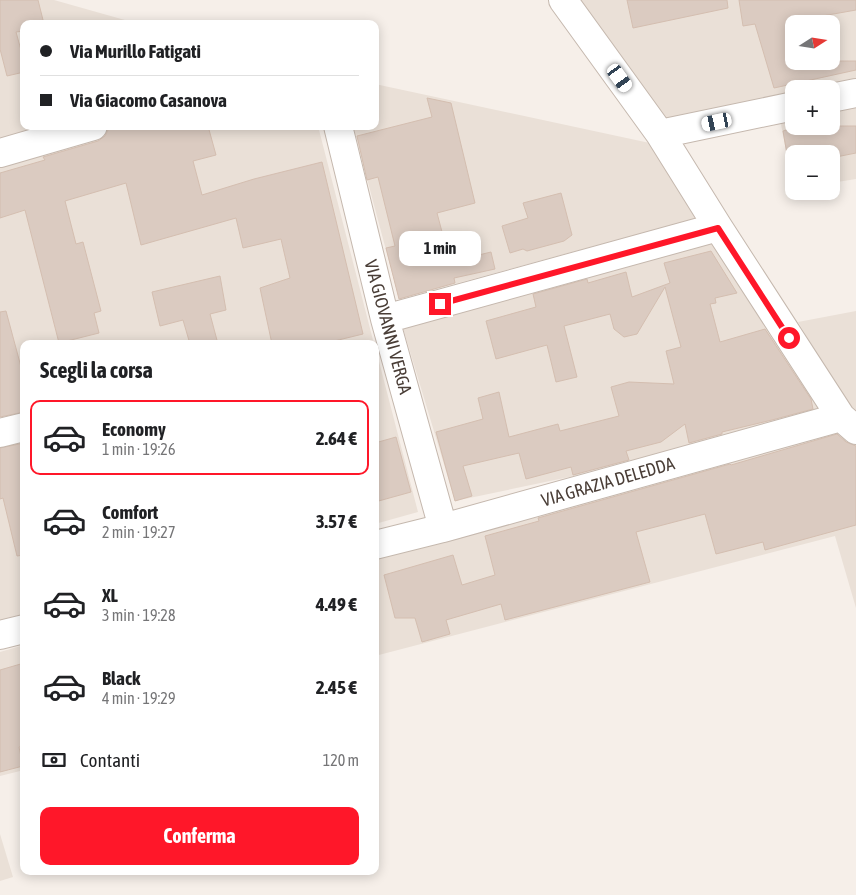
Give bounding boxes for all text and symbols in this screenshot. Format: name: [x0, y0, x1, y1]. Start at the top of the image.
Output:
north arrow: [785, 15, 840, 70]
map controls: [785, 15, 840, 200]
text: Via Murillo Fatigati: [70, 40, 201, 62]
car: [605, 61, 634, 95]
button: +: [785, 80, 840, 135]
text: Via Giacomo Casanova: [70, 89, 227, 111]
car: [700, 112, 733, 132]
button: −: [785, 145, 840, 200]
callout: 1 min: [399, 232, 481, 266]
text: 1 min: [424, 239, 456, 257]
street label: VIA GIOVANNI VERGA: [360, 257, 417, 397]
route end: [429, 293, 451, 315]
route start: [778, 327, 800, 349]
text: Scegli la corsa: [40, 357, 153, 383]
icon: car: [42, 415, 87, 460]
text: Economy: [102, 418, 166, 440]
text: 2.64 €: [316, 427, 357, 449]
text: 1 min · 19:26: [102, 440, 175, 458]
street label: VIA GRAZIA DELEDDA: [539, 452, 677, 511]
icon: car: [42, 498, 87, 543]
text: Comfort: [102, 501, 158, 523]
text: 3.57 €: [316, 510, 357, 532]
text: 2 min · 19:27: [102, 523, 175, 541]
icon: car: [42, 581, 87, 626]
text: XL: [102, 584, 118, 606]
text: 4.49 €: [316, 593, 357, 615]
text: 3 min · 19:28: [102, 606, 175, 624]
icon: car: [42, 664, 87, 709]
text: Black: [102, 667, 140, 689]
text: 2.45 €: [316, 676, 357, 698]
text: 4 min · 19:29: [102, 689, 175, 707]
icon: cash: [40, 746, 68, 774]
text: Contanti: [80, 749, 140, 771]
text: 120 m: [323, 751, 359, 769]
button: Conferma: [40, 807, 359, 865]

